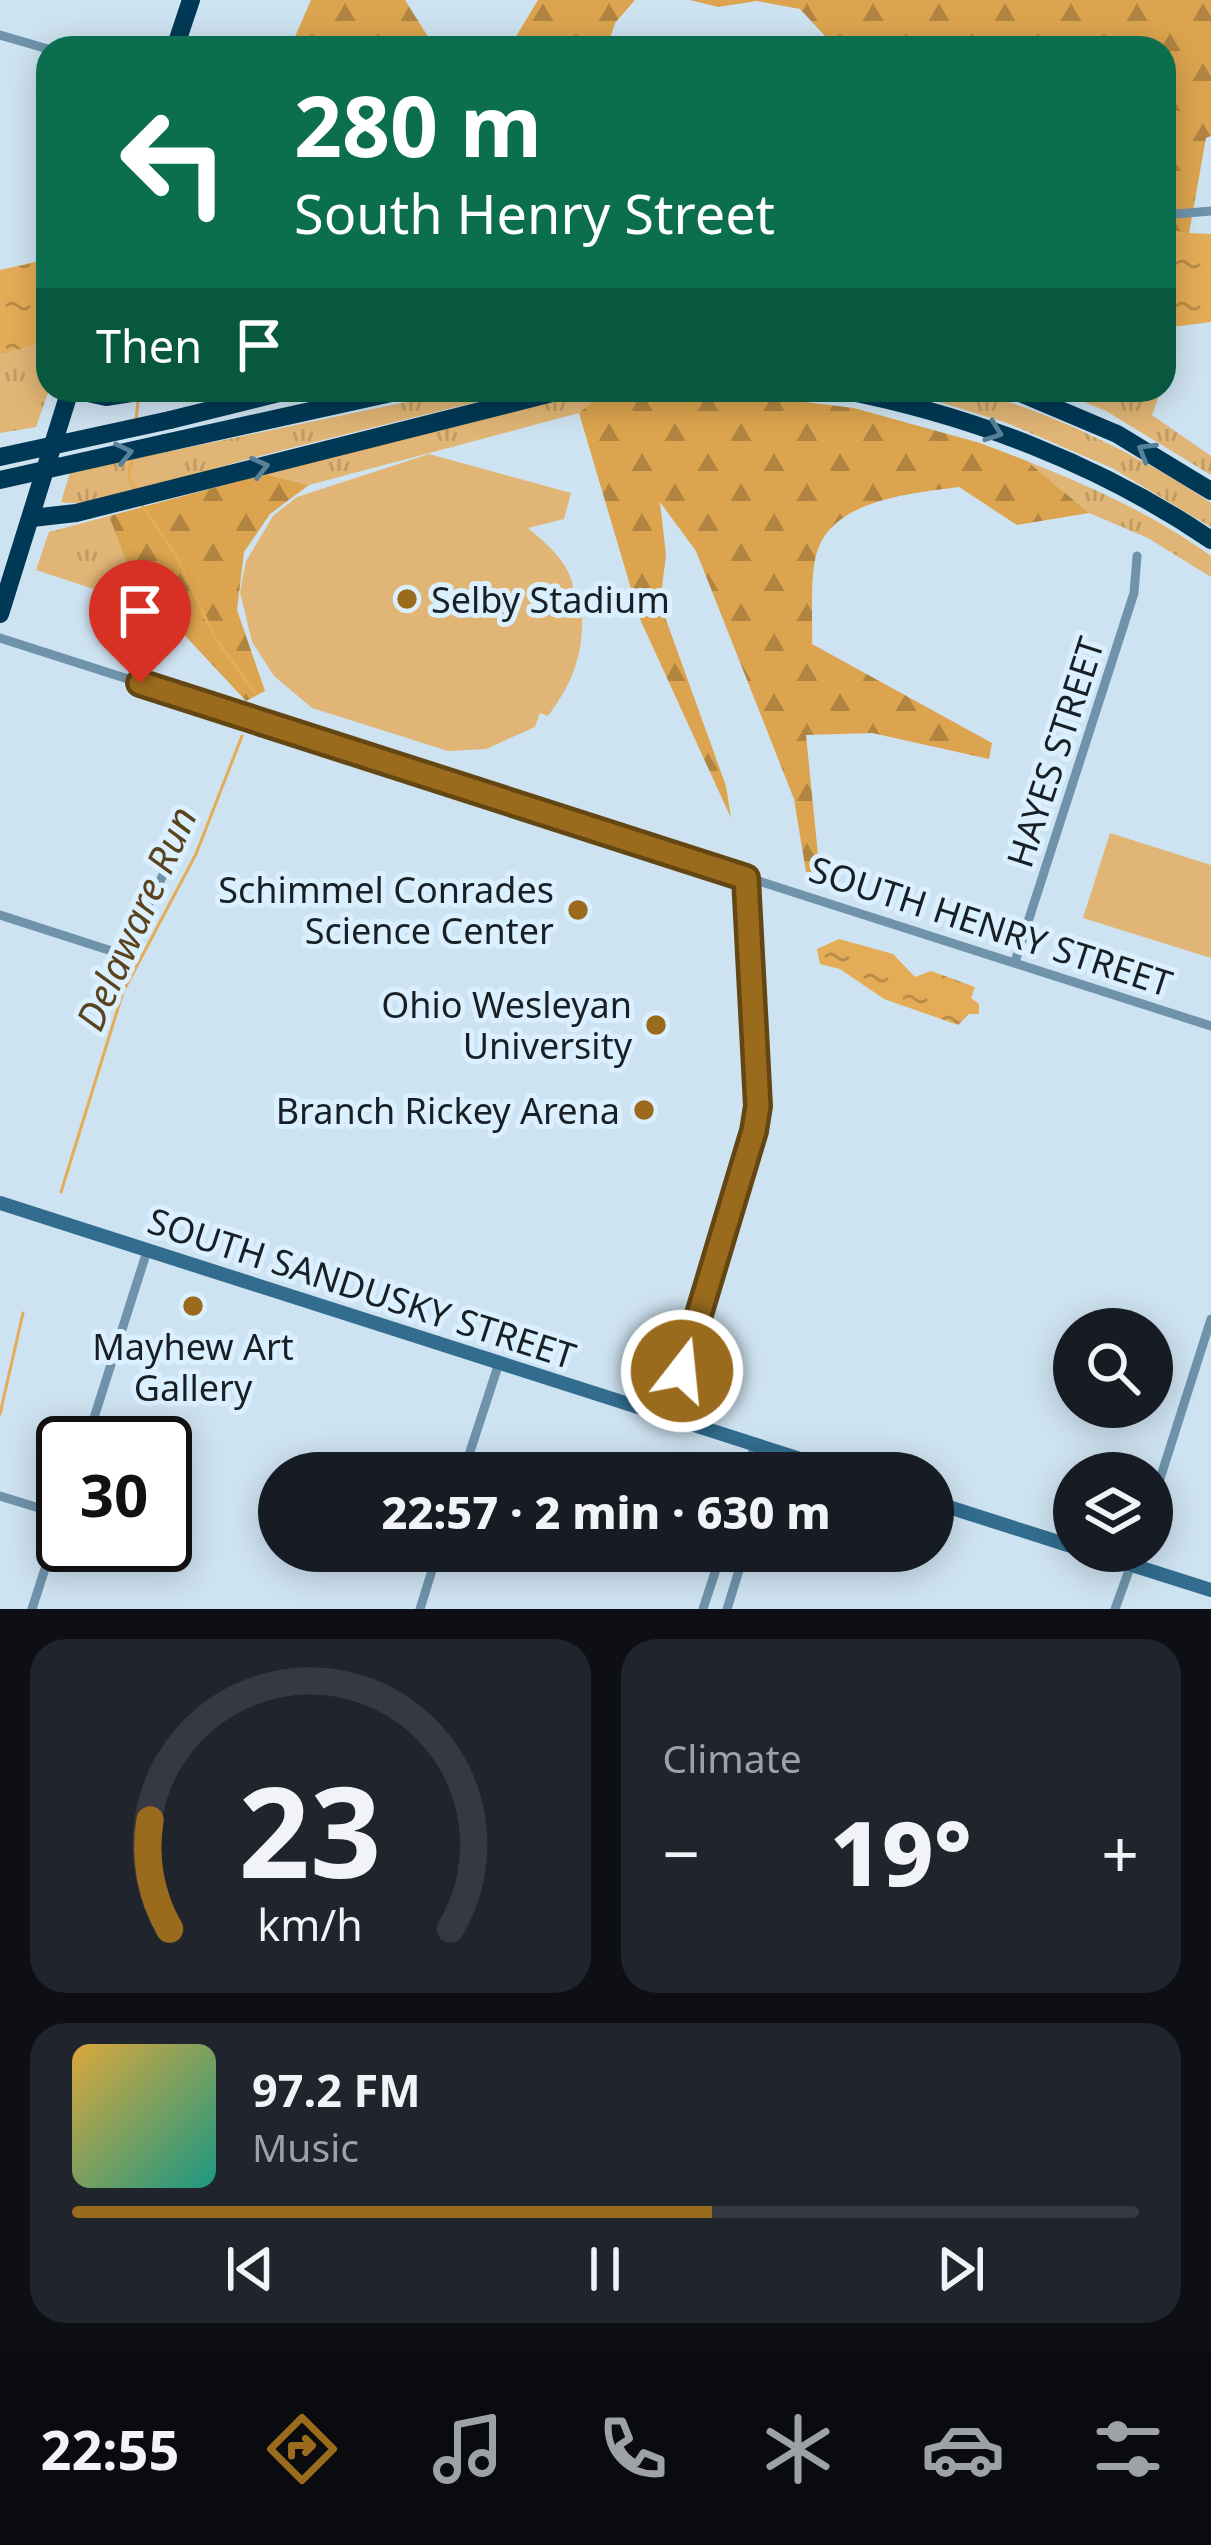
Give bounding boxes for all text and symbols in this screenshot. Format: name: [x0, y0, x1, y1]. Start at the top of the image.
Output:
text: 280 m: [294, 67, 542, 182]
icon: left: [96, 84, 252, 240]
text: South Henry Street: [294, 176, 775, 250]
icon: arrive: [226, 312, 292, 378]
text: Then: [96, 315, 202, 376]
one-way arrow: [982, 418, 1003, 442]
one-way arrow: [113, 441, 133, 466]
one-way arrow: [1137, 443, 1159, 466]
one-way arrow: [249, 456, 270, 481]
pin: [89, 560, 191, 683]
place label: Selby Stadium: [431, 575, 670, 624]
icon: arrive: [107, 578, 173, 644]
marker: Selby Stadium: [394, 586, 420, 612]
street label: HAYES STREET: [995, 631, 1115, 873]
water label: Delaware Run: [62, 798, 208, 1038]
street label: SOUTH HENRY STREET: [803, 844, 1179, 1008]
place label: Schimmel Conrades Science Center: [218, 865, 554, 955]
marker: Schimmel Conrades Science Center: [565, 897, 591, 923]
place label: Ohio Wesleyan University: [381, 980, 633, 1070]
marker: Ohio Wesleyan University: [643, 1012, 669, 1038]
place label: Branch Rickey Arena: [276, 1086, 620, 1135]
marker: Branch Rickey Arena: [631, 1097, 657, 1123]
street label: SOUTH SANDUSKY STREET: [142, 1196, 582, 1380]
marker: Mayhew Art Gallery: [180, 1293, 206, 1319]
position arrow: [619, 1308, 745, 1434]
map controls: [1053, 1308, 1173, 1572]
button: search: [1053, 1308, 1173, 1428]
place label: Mayhew Art Gallery: [92, 1322, 294, 1412]
speed limit sign: 30: [36, 1416, 192, 1572]
button: layers: [1053, 1452, 1173, 1572]
text: 22:57 · 2 min · 630 m: [381, 1481, 831, 1542]
text: Climate: [663, 1731, 802, 1784]
text: 23: [239, 1745, 382, 1915]
text: 19°: [830, 1790, 972, 1912]
text: −: [663, 1807, 700, 1897]
text: +: [1101, 1807, 1139, 1897]
text: km/h: [258, 1895, 363, 1954]
text: 97.2 FM: [252, 2059, 421, 2120]
text: Music: [252, 2120, 359, 2173]
icon: previous: [217, 2236, 283, 2302]
icon: pause: [572, 2236, 638, 2302]
icon: next: [928, 2236, 994, 2302]
icon: directions: [260, 2407, 344, 2491]
icon: music: [426, 2407, 510, 2491]
icon: phone: [591, 2407, 675, 2491]
icon: climate: [756, 2407, 840, 2491]
icon: car: [921, 2407, 1005, 2491]
icon: filters: [1086, 2407, 1170, 2491]
text: 22:55: [41, 2412, 179, 2486]

